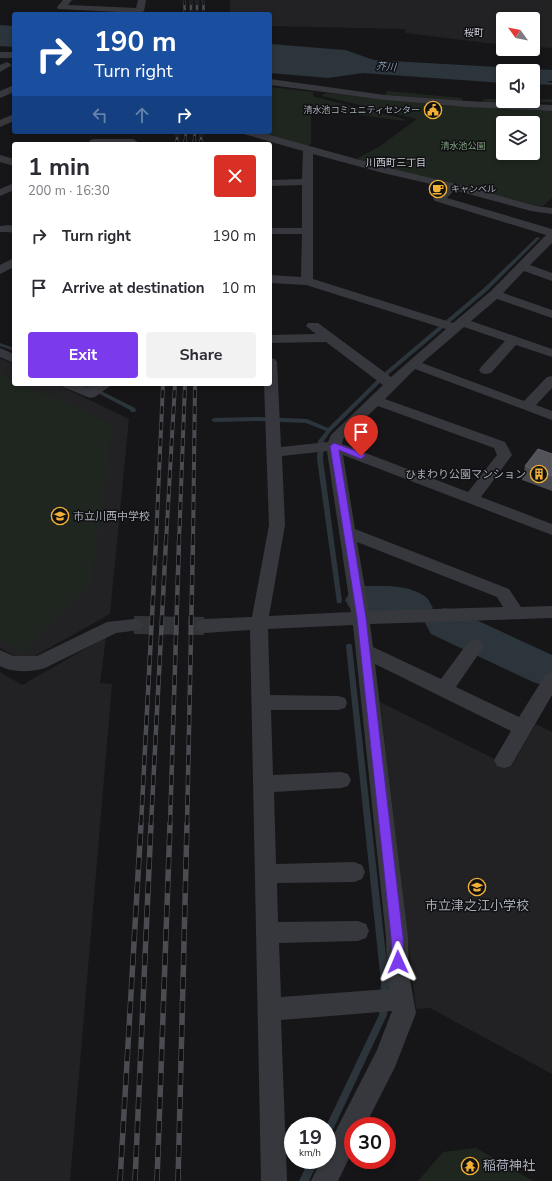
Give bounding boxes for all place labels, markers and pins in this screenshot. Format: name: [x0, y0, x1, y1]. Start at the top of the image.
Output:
public building icon: 清水池コミュニティセンター: [423, 100, 443, 120]
place label: 清水池コミュニティセンター: [304, 104, 420, 116]
cafe icon: キャンベル: [428, 179, 448, 199]
place label: キャンベル: [451, 183, 496, 195]
pin: [344, 415, 378, 456]
building icon: ひまわり公園マンション: [529, 464, 549, 484]
place label: ひまわり公園マンション: [405, 467, 526, 482]
school or university icon: 市立川西中学校: [50, 506, 70, 526]
place label: 市立川西中学校: [73, 509, 150, 524]
school or university icon: 市立津之江小学校: [467, 877, 487, 897]
place label: 市立津之江小学校: [425, 897, 529, 915]
temple icon: 稲荷神社: [460, 1156, 480, 1176]
place label: 稲荷神社: [483, 1157, 535, 1175]

